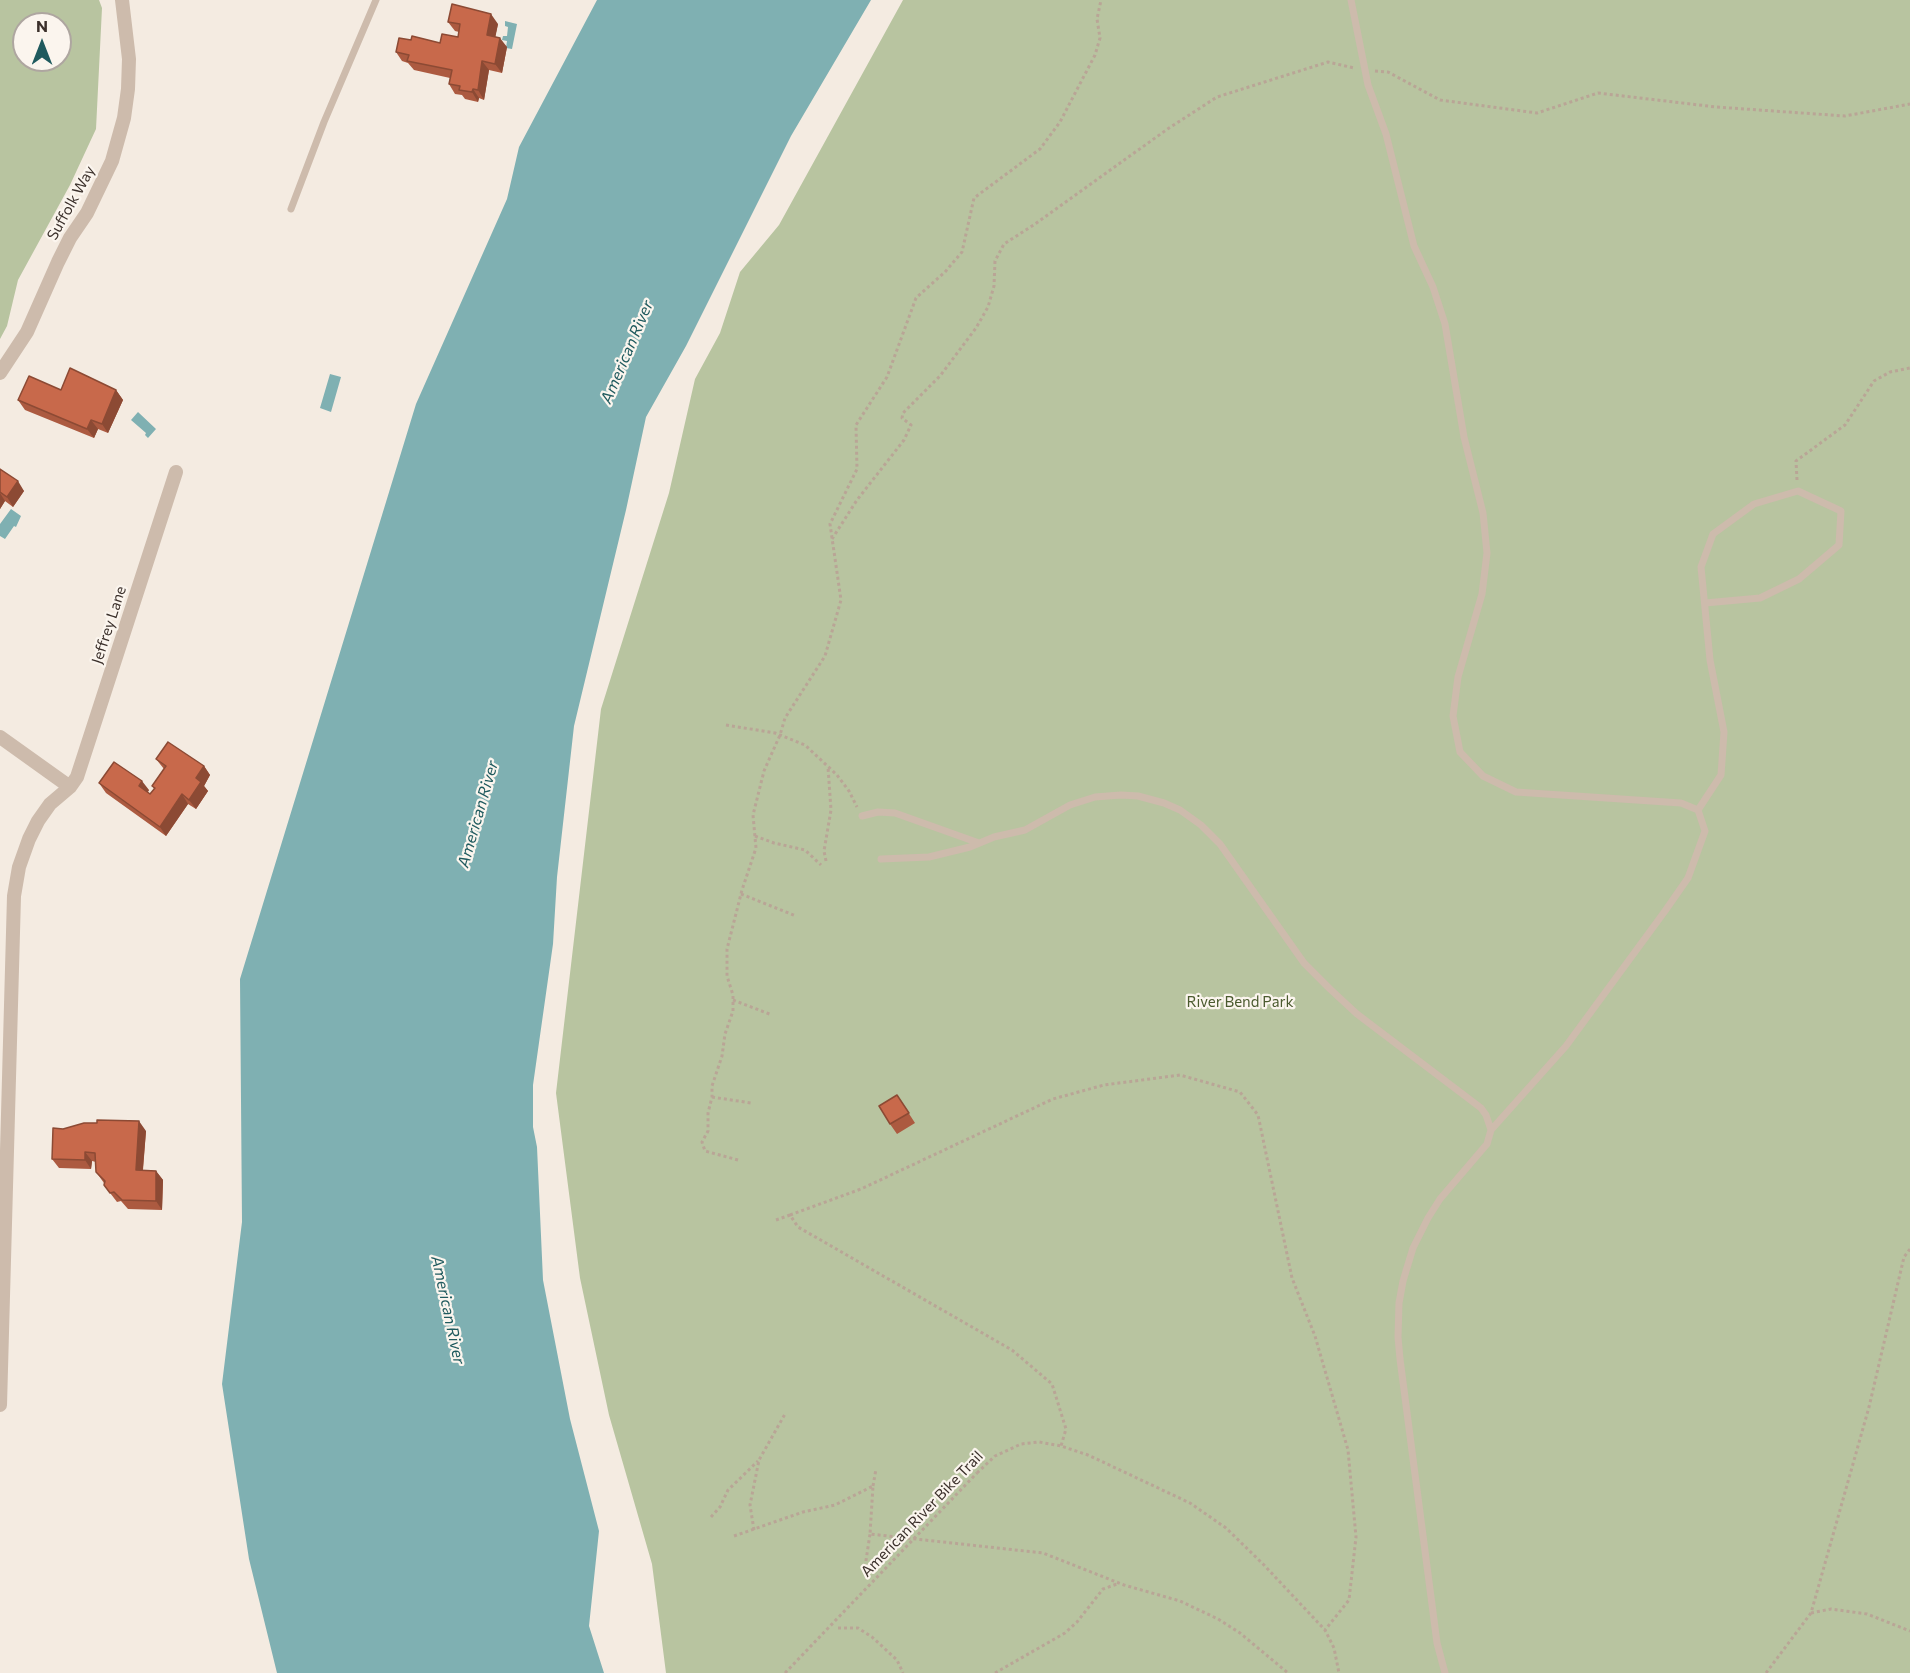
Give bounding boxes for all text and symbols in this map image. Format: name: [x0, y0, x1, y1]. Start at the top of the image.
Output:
north arrow: [12, 12, 72, 72]
text: N: [36, 16, 48, 35]
street label: Suffolk Way: [43, 163, 99, 243]
water label: American River: [597, 298, 657, 406]
street label: Jeffrey Lane: [88, 584, 130, 666]
water label: American River: [454, 758, 502, 870]
park label: River Bend Park: [1186, 993, 1294, 1011]
water label: American River: [427, 1254, 469, 1366]
street label: American River Bike Trail: [857, 1447, 987, 1581]

